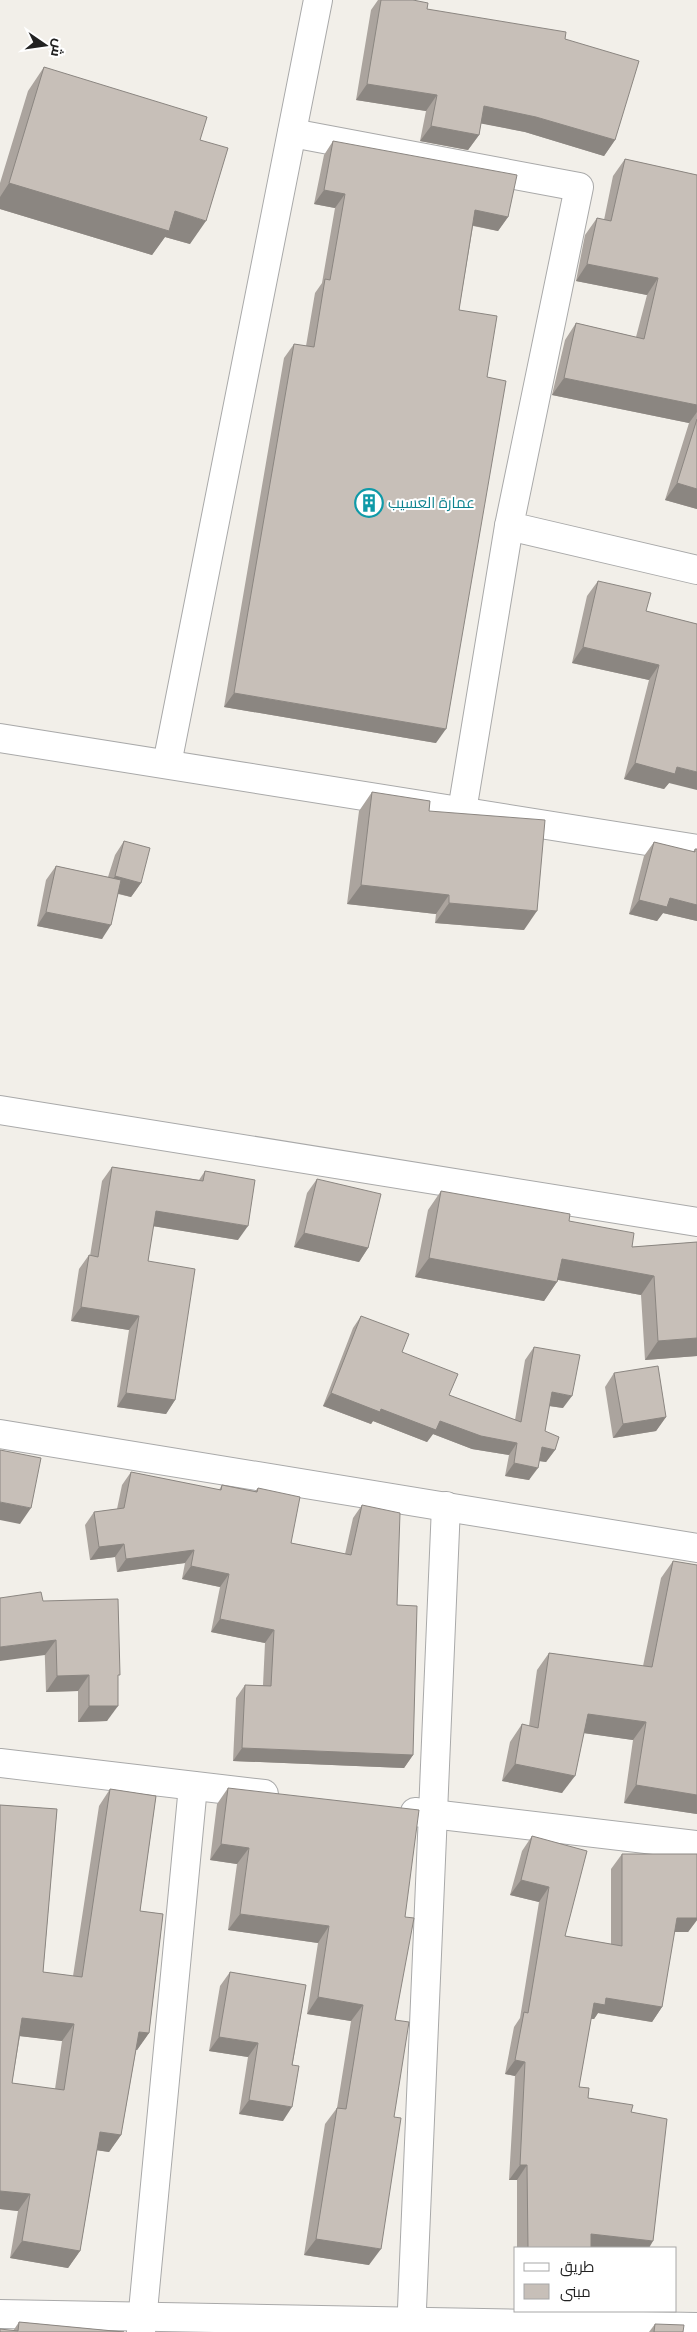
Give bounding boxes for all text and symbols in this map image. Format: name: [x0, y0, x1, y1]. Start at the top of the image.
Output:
north arrow: [20, 20, 70, 70]
text: ش: [47, 37, 67, 59]
building icon: عمارة العسيب: [354, 488, 384, 518]
place label: عمارة العسيب: [388, 494, 475, 512]
legend: [514, 2247, 677, 2312]
text: طريق: [560, 2258, 594, 2277]
text: مبنى: [560, 2283, 591, 2302]

